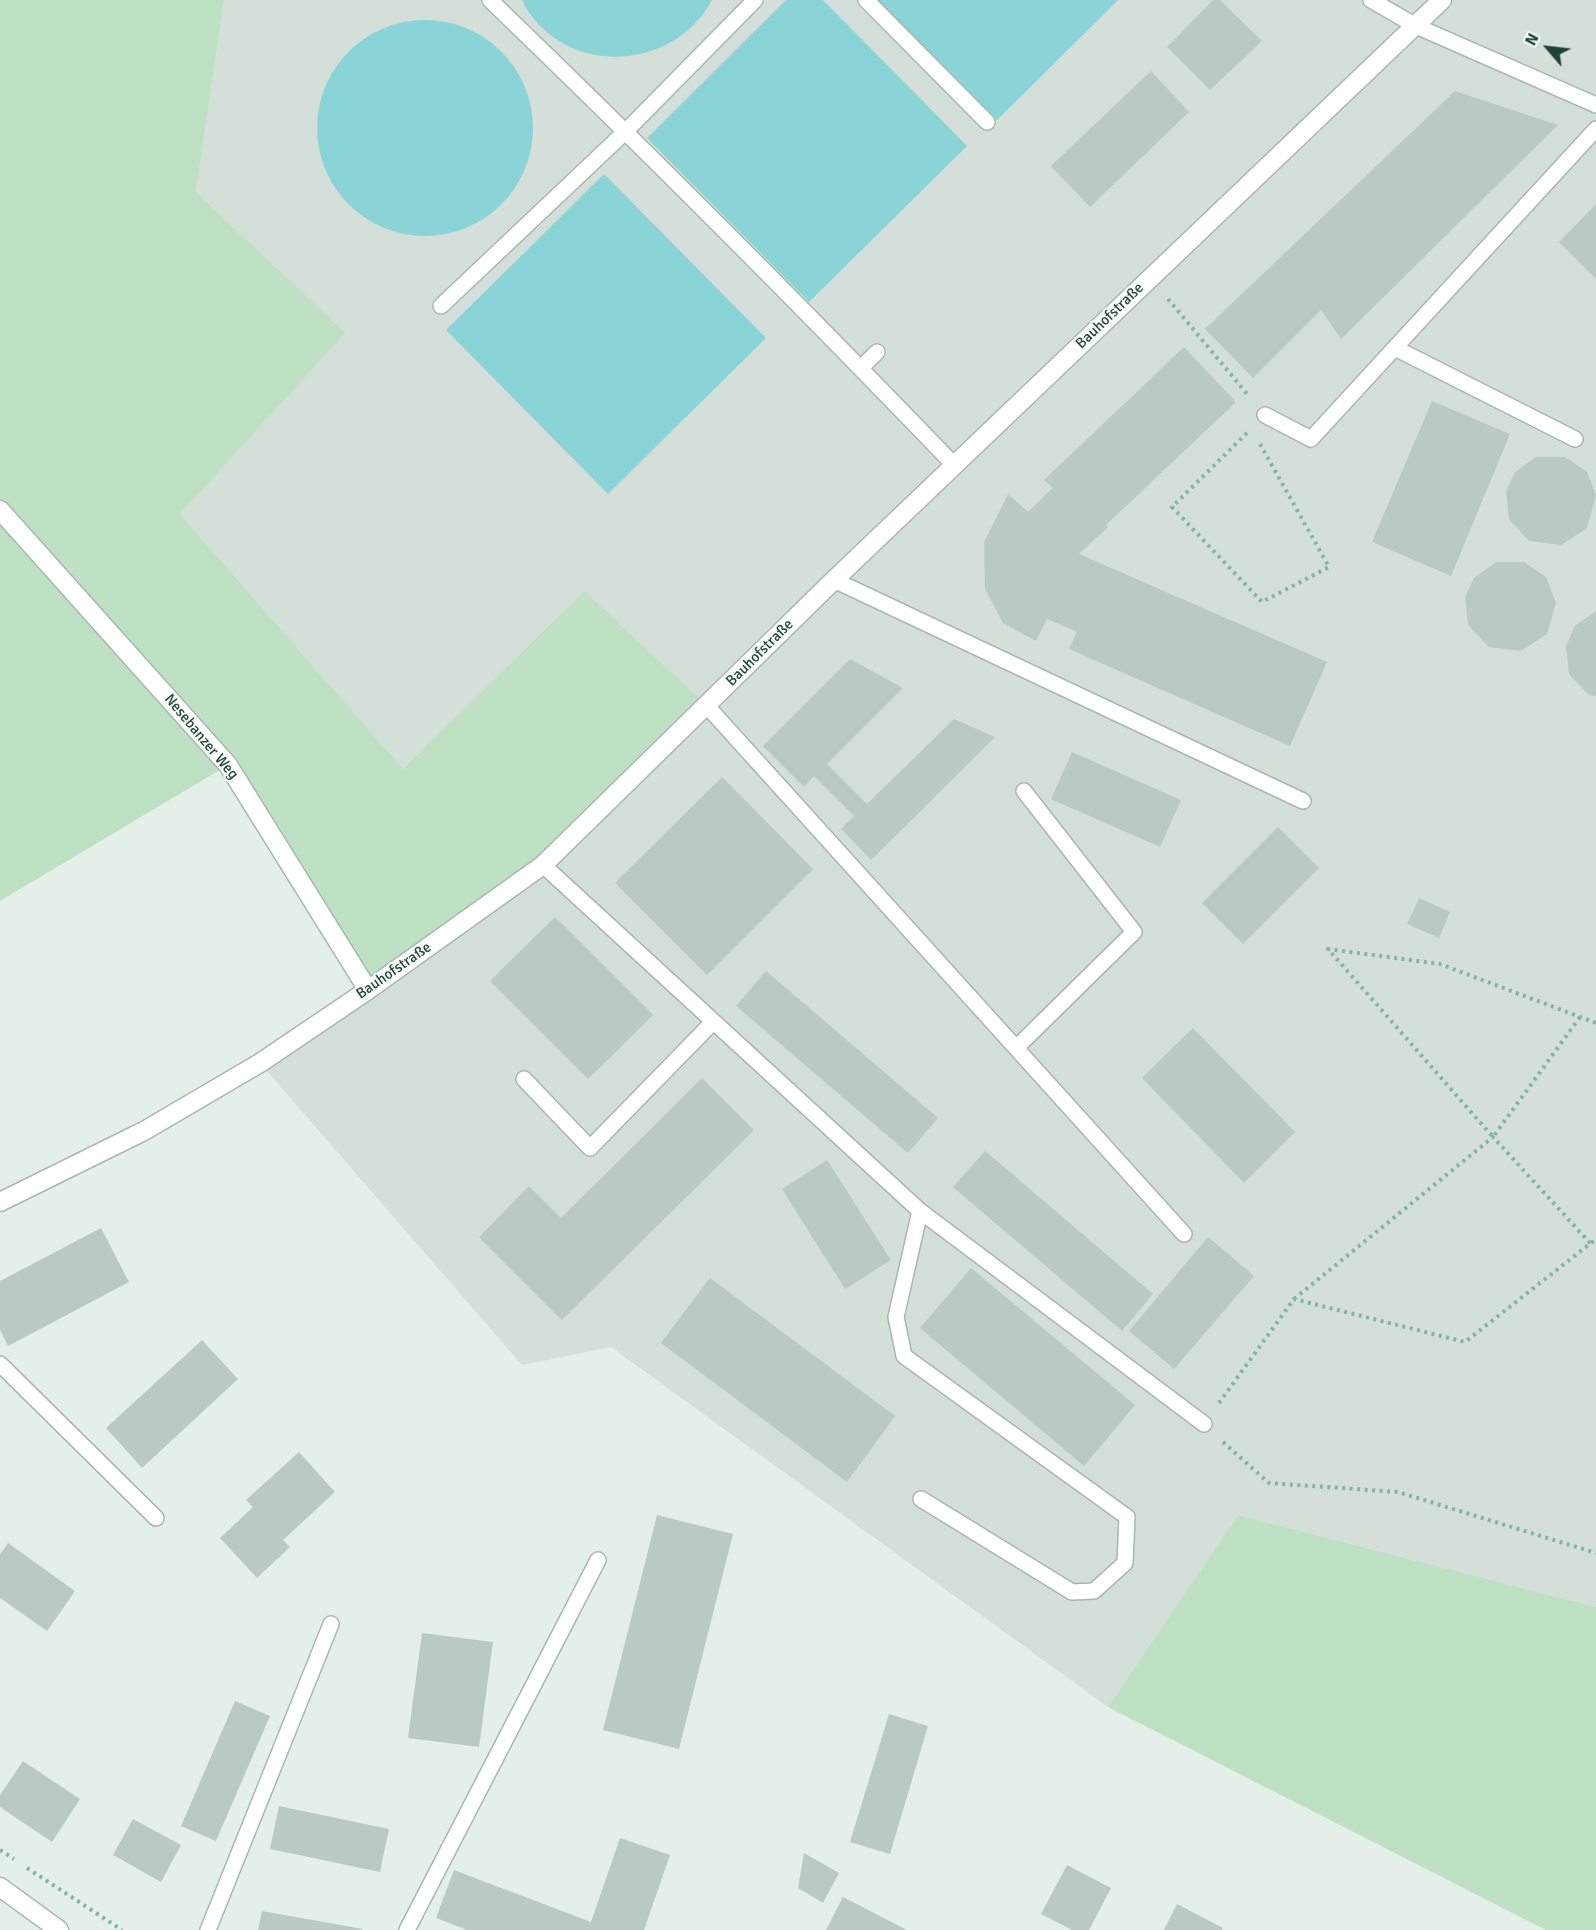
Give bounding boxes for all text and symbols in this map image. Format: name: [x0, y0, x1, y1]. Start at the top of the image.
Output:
north arrow: [1518, 18, 1578, 78]
text: N: [1521, 30, 1544, 49]
street label: Bauhofstraße: [1072, 279, 1148, 353]
street label: Bauhofstraße: [723, 616, 797, 690]
street label: Nesebanzer Weg: [160, 691, 242, 783]
street label: Bauhofstraße: [353, 939, 435, 1003]

